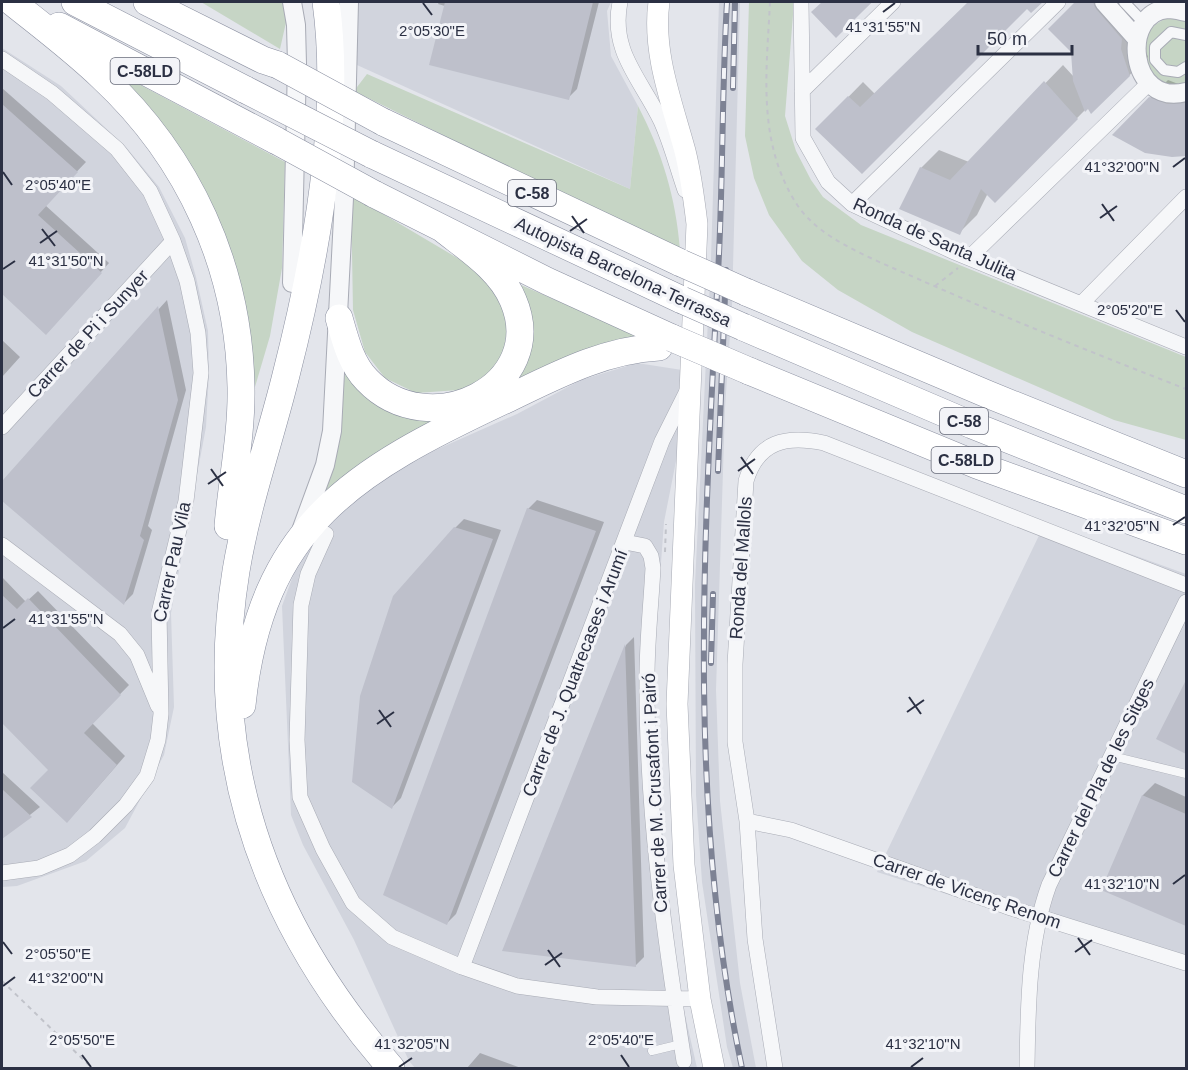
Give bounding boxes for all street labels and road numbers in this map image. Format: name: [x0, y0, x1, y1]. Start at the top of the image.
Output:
road number: C-58LD: [110, 58, 180, 84]
road number: C-58: [508, 180, 556, 206]
street label: Ronda de Santa Julita: [850, 194, 1021, 285]
street label: Autopista Barcelona-Terrassa: [512, 213, 735, 331]
street label: Carrer de Pi i Sunyer: [23, 266, 153, 402]
road number: C-58: [940, 408, 988, 434]
road number: C-58LD: [932, 447, 1000, 473]
street label: Ronda del Mallols: [726, 496, 756, 640]
street label: Carrer Pau Vila: [149, 499, 195, 624]
street label: Carrer de J. Quatrecases i Arumí: [519, 547, 631, 799]
street label: Carrer de M. Crusafont i Pairó: [639, 673, 671, 913]
street label: Carrer del Pla de les Sitges: [1044, 675, 1158, 881]
street label: Carrer de Vicenç Renom: [870, 849, 1064, 933]

